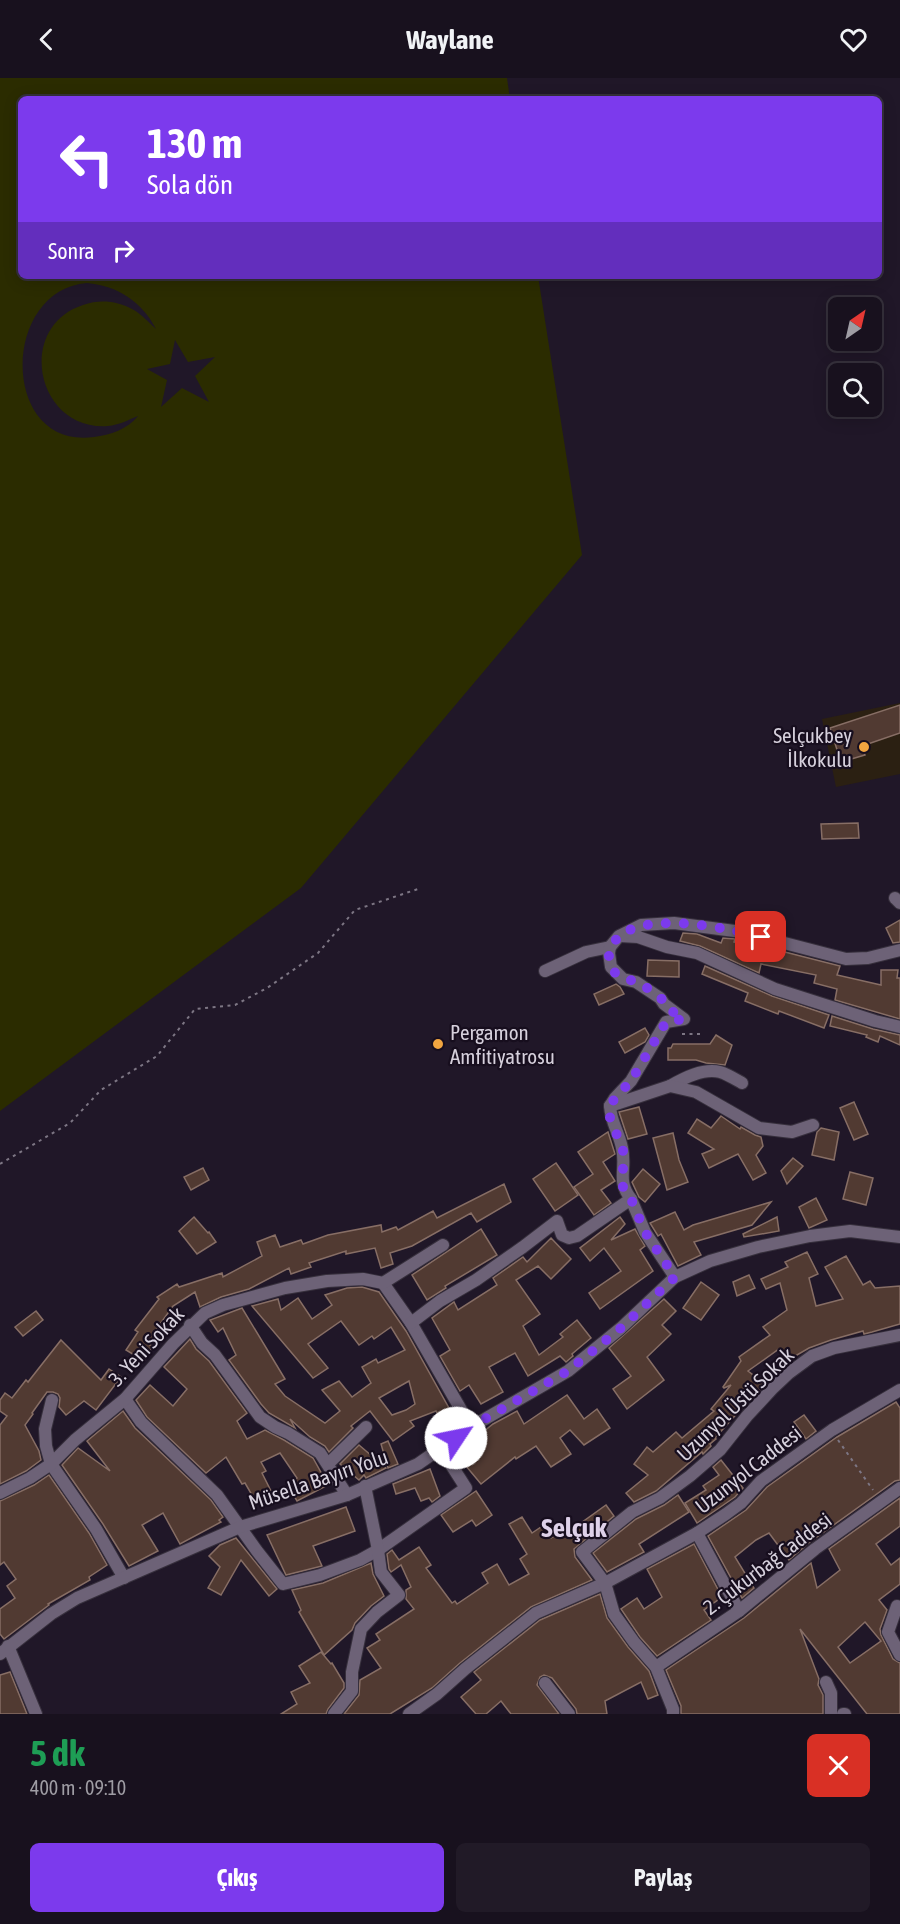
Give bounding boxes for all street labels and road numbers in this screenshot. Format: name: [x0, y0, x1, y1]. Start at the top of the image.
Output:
street label: 3. Yeni Sokak: [103, 1302, 189, 1390]
street label: Uzunyol Üstü Sokak: [672, 1342, 798, 1466]
street label: Uzunyol Caddesi: [690, 1420, 806, 1518]
street label: Müsella Bayırı Yolu: [245, 1444, 391, 1514]
street label: 2. Çukurbağ Caddesi: [698, 1507, 836, 1619]

